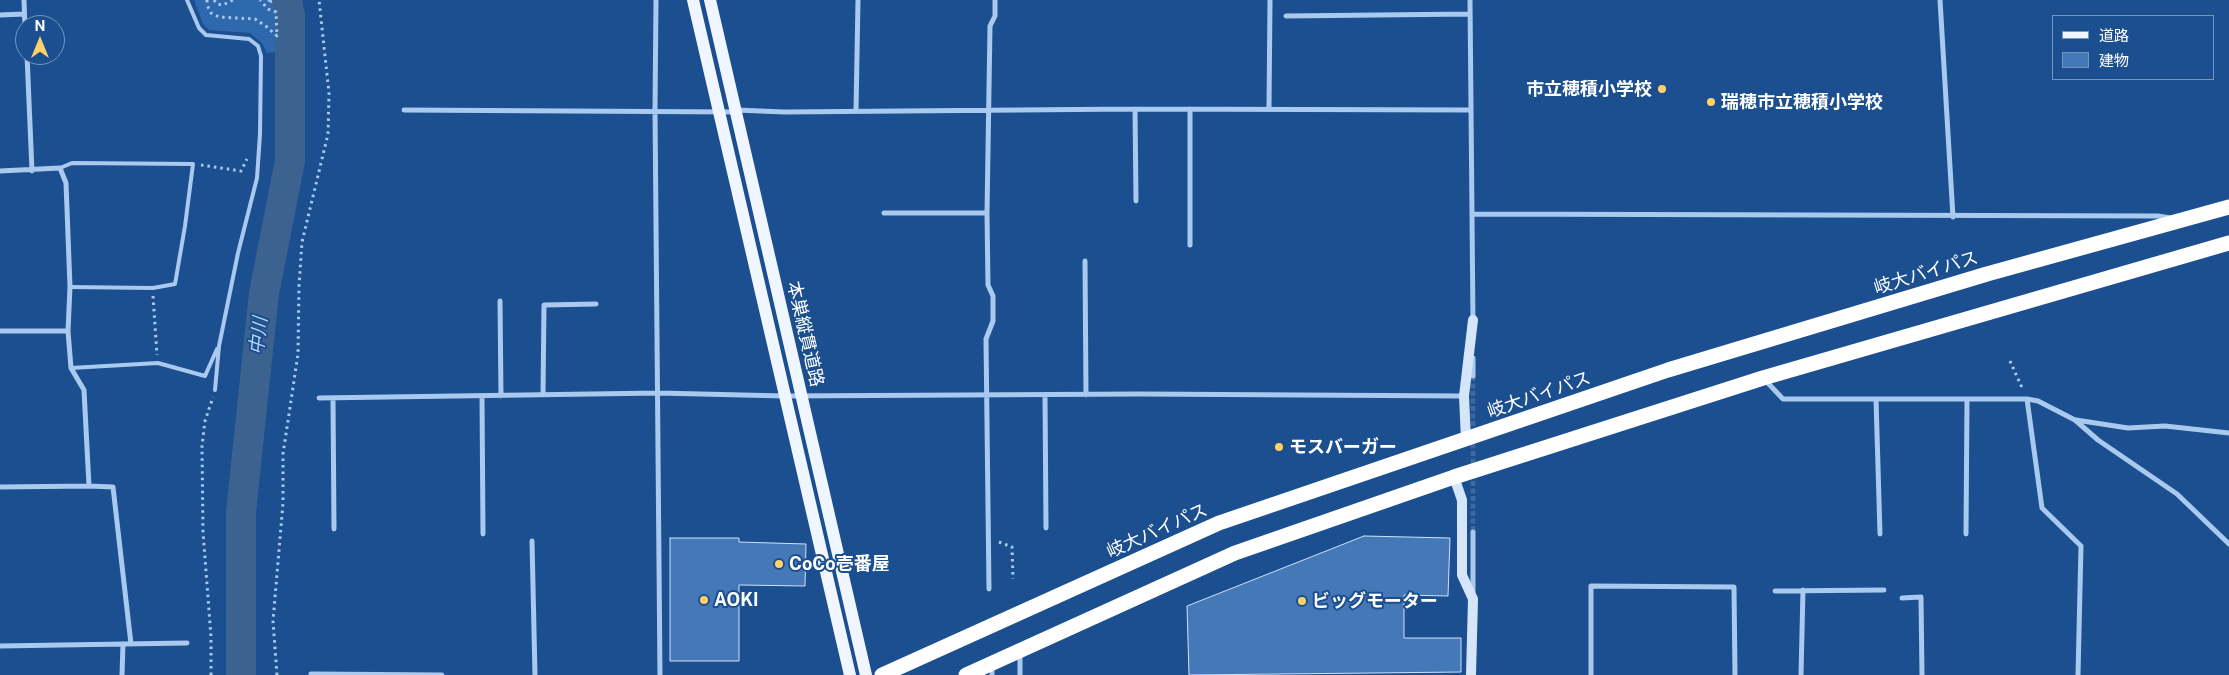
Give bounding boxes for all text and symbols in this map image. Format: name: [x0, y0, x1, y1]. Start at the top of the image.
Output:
north arrow: [15, 15, 65, 65]
legend: [2052, 15, 2214, 80]
text: N: [35, 18, 45, 34]
text: 道路: [2099, 27, 2129, 44]
text: 建物: [2099, 52, 2129, 69]
place label: 市立穂積小学校: [1526, 78, 1652, 100]
marker: 市立穂積小学校: [1656, 83, 1668, 95]
place label: 瑞穂市立穂積小学校: [1721, 91, 1883, 113]
marker: 瑞穂市立穂積小学校: [1705, 96, 1717, 108]
street label: 岐大バイパス: [1871, 247, 1981, 299]
street label: 本巣縦貫道路: [782, 279, 828, 389]
water label: 中川: [246, 316, 272, 356]
street label: 岐大バイパス: [1484, 367, 1594, 423]
place label: モスバーガー: [1289, 436, 1397, 458]
marker: モスバーガー: [1273, 441, 1285, 453]
street label: 岐大バイパス: [1103, 499, 1211, 563]
place label: CoCo壱番屋: [789, 553, 890, 575]
marker: CoCo壱番屋: [773, 558, 785, 570]
place label: AOKI: [714, 589, 759, 611]
place label: ビッグモーター: [1312, 590, 1438, 612]
marker: AOKI: [698, 594, 710, 606]
marker: ビッグモーター: [1296, 595, 1308, 607]

